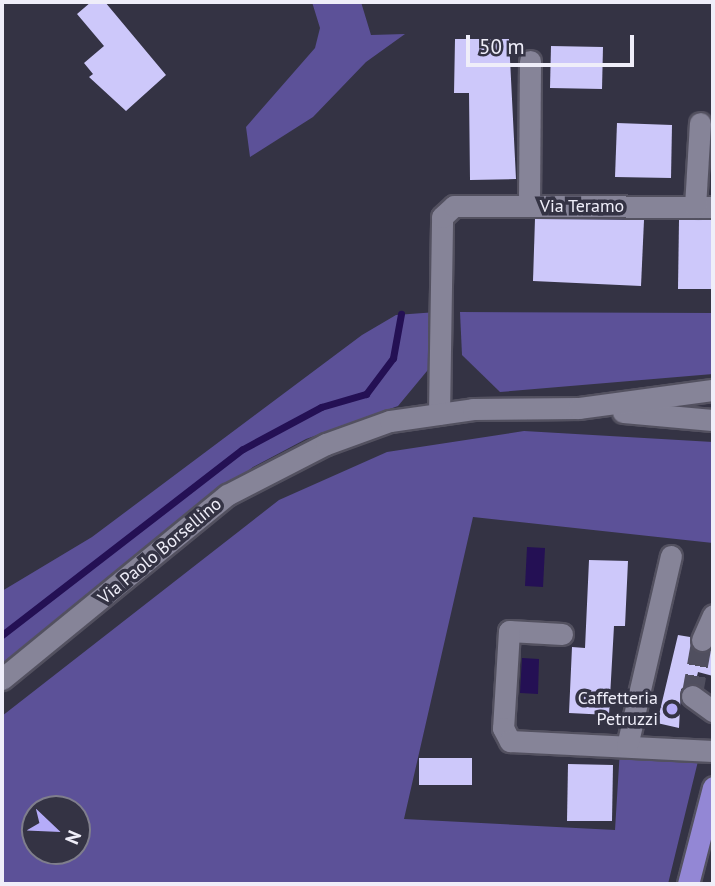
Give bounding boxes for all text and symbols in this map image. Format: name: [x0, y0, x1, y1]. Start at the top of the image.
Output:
scale bar: [470, 21, 638, 65]
text: 50 m: [479, 33, 525, 60]
street label: Via Teramo: [540, 195, 624, 217]
street label: Via Paolo Borsellino: [94, 493, 226, 609]
place label: Caffetteria Petruzzi: [578, 688, 658, 730]
marker: Caffetteria Petruzzi: [664, 701, 680, 717]
north arrow: [21, 795, 91, 865]
text: N: [60, 827, 87, 848]

